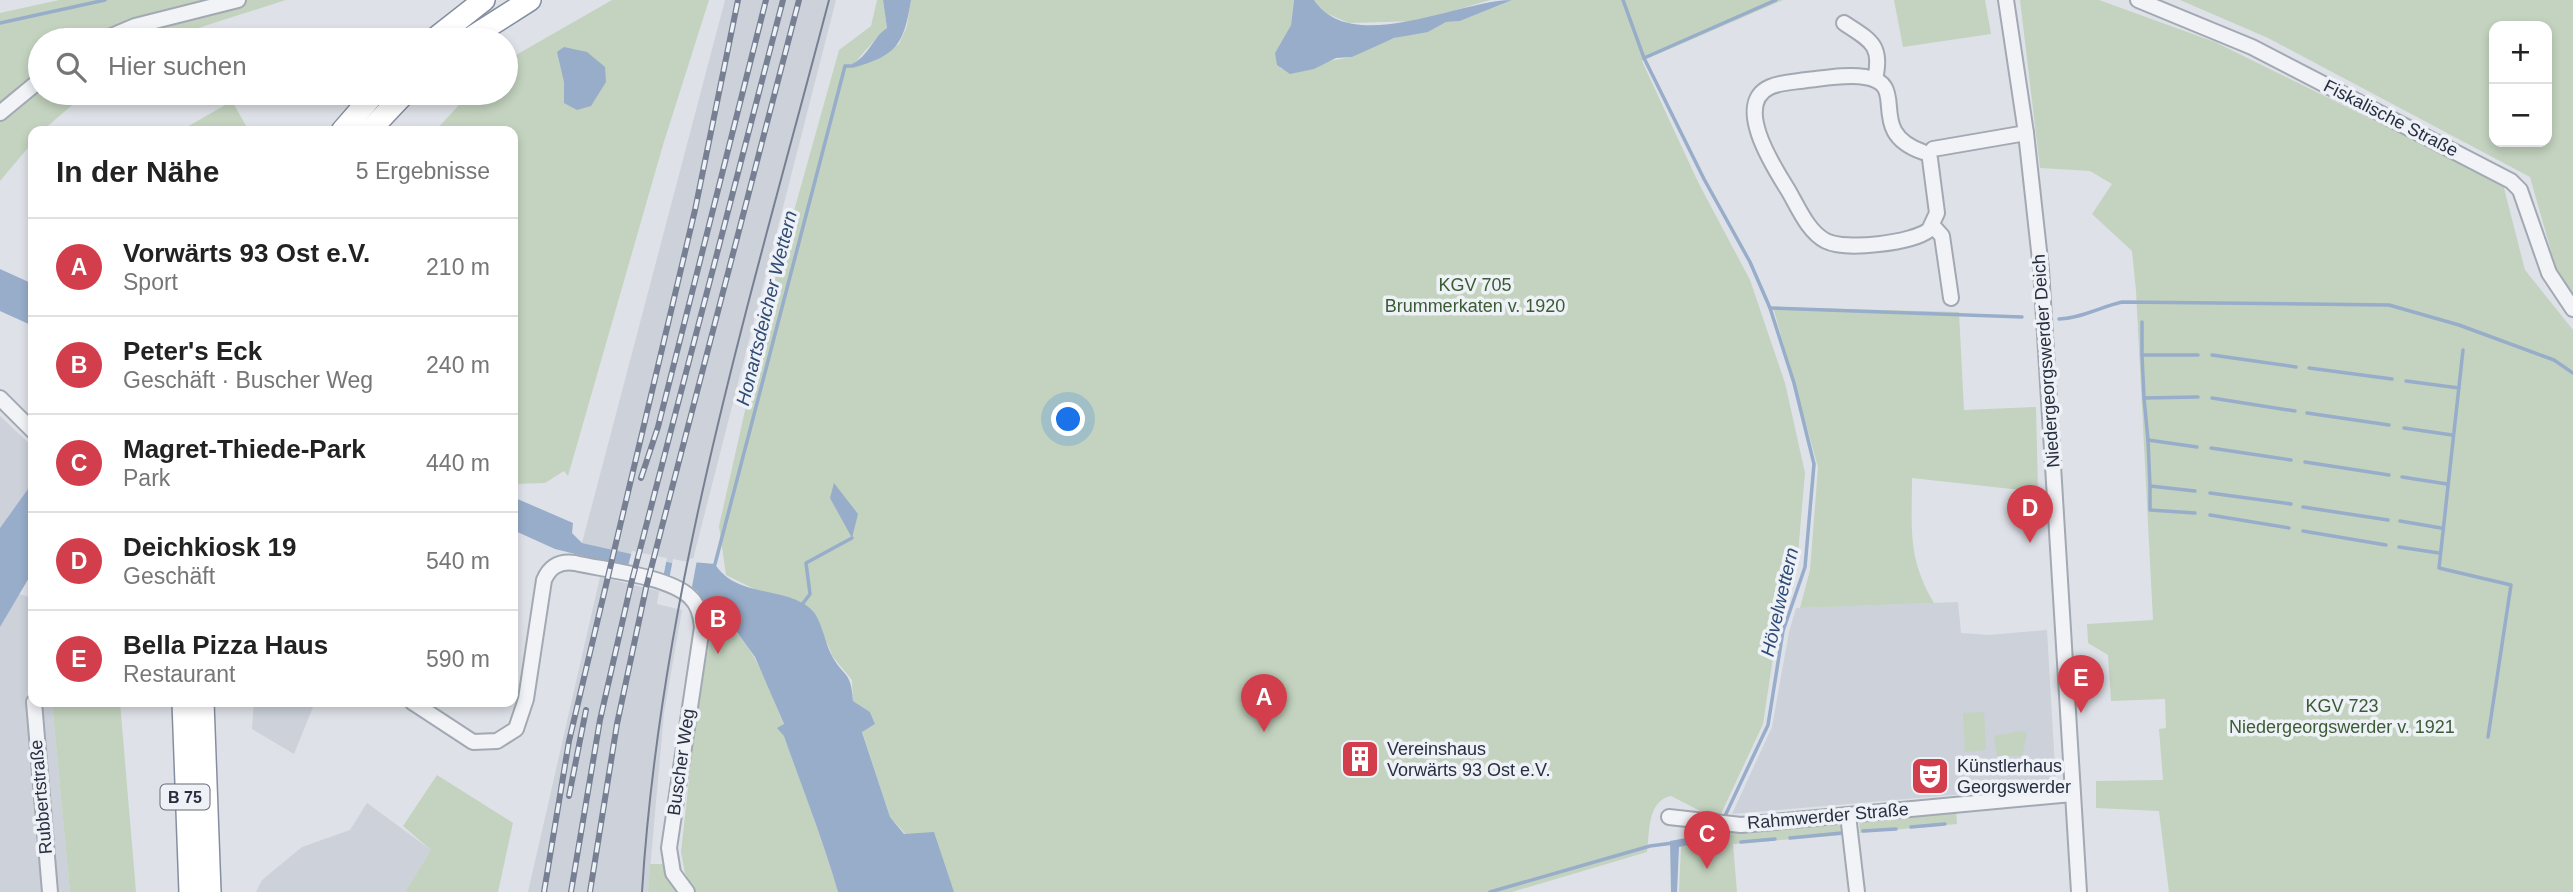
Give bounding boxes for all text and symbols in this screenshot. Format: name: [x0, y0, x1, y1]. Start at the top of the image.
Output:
map controls: [2489, 21, 2552, 147]
button: +: [2489, 21, 2552, 84]
search box: [28, 28, 518, 105]
icon: search: [52, 48, 90, 86]
text: Hier suchen: [108, 51, 247, 81]
street label: Fiskalische Straße: [2321, 75, 2461, 161]
button: −: [2489, 84, 2552, 147]
text: In der Nähe: [56, 155, 219, 188]
text: 5 Ergebnisse: [356, 158, 490, 184]
water label: Honartsdeicher Wettern: [732, 208, 801, 408]
text: Vorwärts 93 Ost e.V.: [123, 238, 370, 268]
text: A: [71, 254, 87, 280]
text: 210 m: [426, 254, 490, 280]
street label: Niedergeorgswerder Deich: [2029, 254, 2063, 468]
text: Sport: [123, 269, 178, 295]
park label: KGV 705 Brummerkaten v. 1920: [1385, 275, 1565, 316]
text: Peter's Eck: [123, 336, 262, 366]
text: B: [71, 352, 87, 378]
text: 240 m: [426, 352, 490, 378]
text: Geschäft · Buscher Weg: [123, 367, 373, 393]
your location: [1051, 402, 1085, 436]
text: Magret-Thiede-Park: [123, 434, 366, 464]
text: C: [71, 450, 87, 476]
text: 440 m: [426, 450, 490, 476]
text: Park: [123, 465, 170, 491]
pin: D: [2007, 485, 2053, 543]
text: Deichkiosk 19: [123, 532, 296, 562]
water label: Hövelwettern: [1757, 546, 1802, 658]
text: D: [71, 548, 87, 574]
text: 540 m: [426, 548, 490, 574]
text: Geschäft: [123, 563, 215, 589]
pin: B: [695, 596, 741, 654]
text: Bella Pizza Haus: [123, 630, 328, 660]
text: E: [71, 646, 87, 672]
text: 590 m: [426, 646, 490, 672]
pin: E: [2058, 655, 2104, 713]
text: Restaurant: [123, 661, 236, 687]
pin: A: [1241, 674, 1287, 732]
park label: KGV 723 Niedergeorgswerder v. 1921: [2229, 696, 2455, 737]
street label: Buscher Weg: [664, 707, 698, 817]
building icon: Vereinshaus Vorwärts 93 Ost e.V.: [1339, 738, 1381, 780]
street label: Rubbertstraße: [26, 739, 56, 855]
place label: Vereinshaus Vorwärts 93 Ost e.V.: [1387, 739, 1550, 780]
theatre icon: Künstlerhaus Georgswerder: [1909, 755, 1951, 797]
place label: Künstlerhaus Georgswerder: [1957, 756, 2071, 797]
road number: B 75: [160, 784, 210, 810]
street label: Rahmwerder Straße: [1746, 799, 1910, 833]
pin: C: [1684, 811, 1730, 869]

